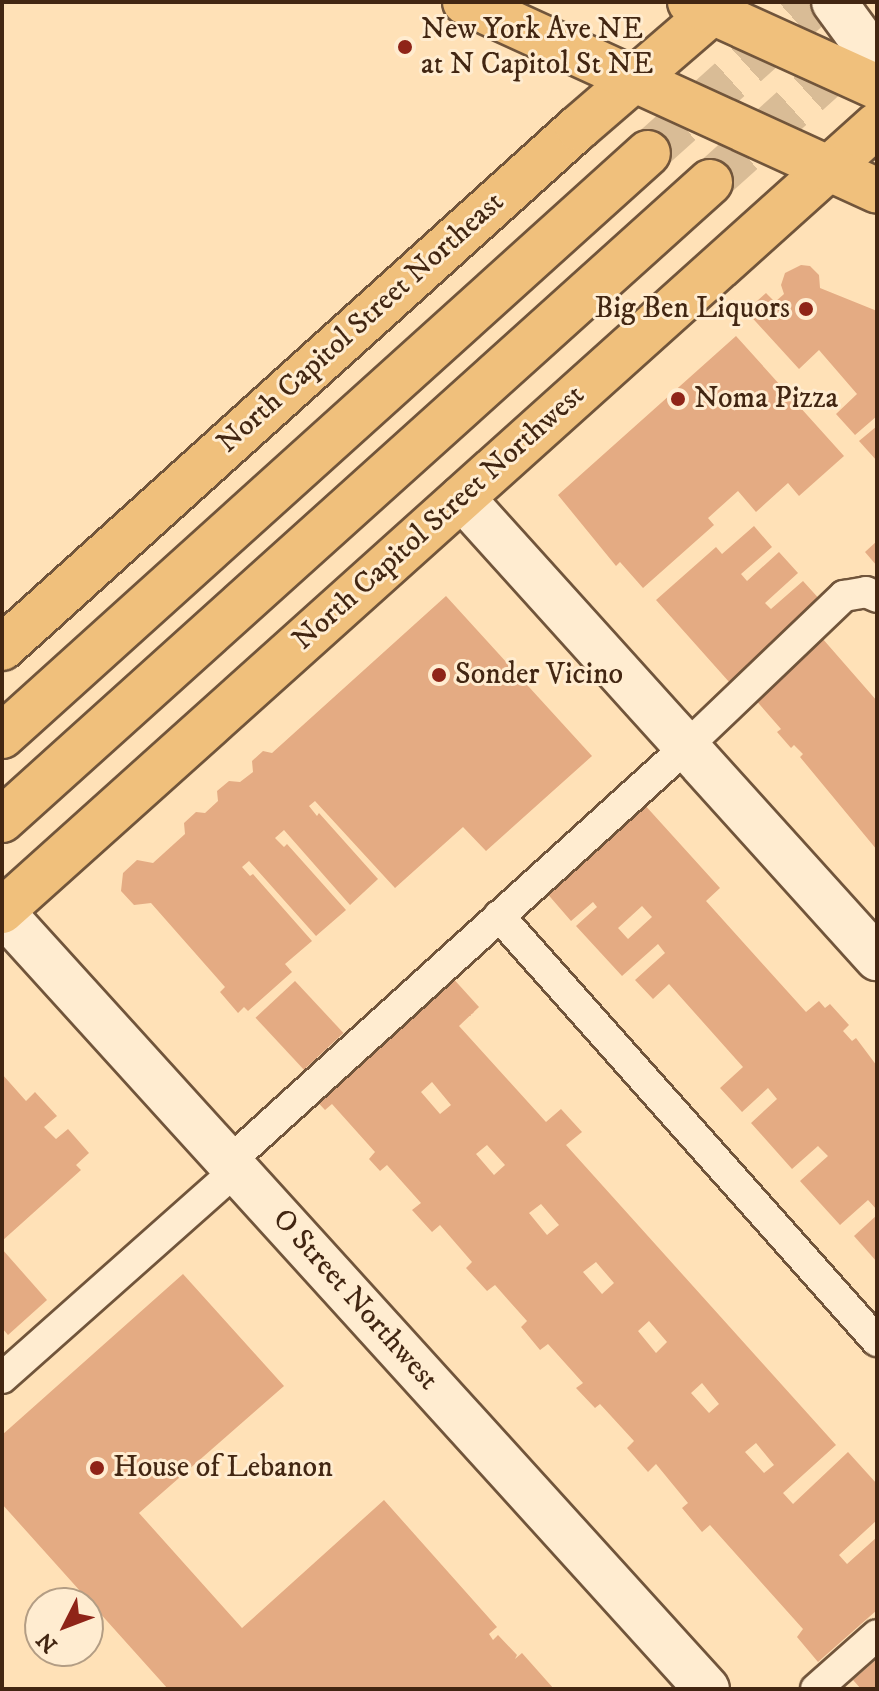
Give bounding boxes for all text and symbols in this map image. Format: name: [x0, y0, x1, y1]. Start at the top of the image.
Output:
place label: New York Ave NE at N Capitol St NE: [421, 12, 653, 82]
marker: New York Ave NE at N Capitol St NE: [396, 38, 414, 56]
street label: North Capitol Street Northeast: [210, 185, 512, 461]
place label: Big Ben Liquors: [595, 291, 790, 327]
marker: Big Ben Liquors: [797, 300, 815, 318]
street label: North Capitol Street Northwest: [286, 378, 592, 658]
place label: Noma Pizza: [694, 381, 838, 417]
marker: Noma Pizza: [669, 390, 687, 408]
place label: Sonder Vicino: [455, 657, 623, 693]
marker: Sonder Vicino: [430, 666, 448, 684]
street label: O Street Northwest: [264, 1202, 446, 1398]
place label: House of Lebanon: [113, 1450, 333, 1486]
marker: House of Lebanon: [88, 1459, 106, 1477]
north arrow: [24, 1587, 104, 1667]
text: N: [31, 1626, 63, 1658]

